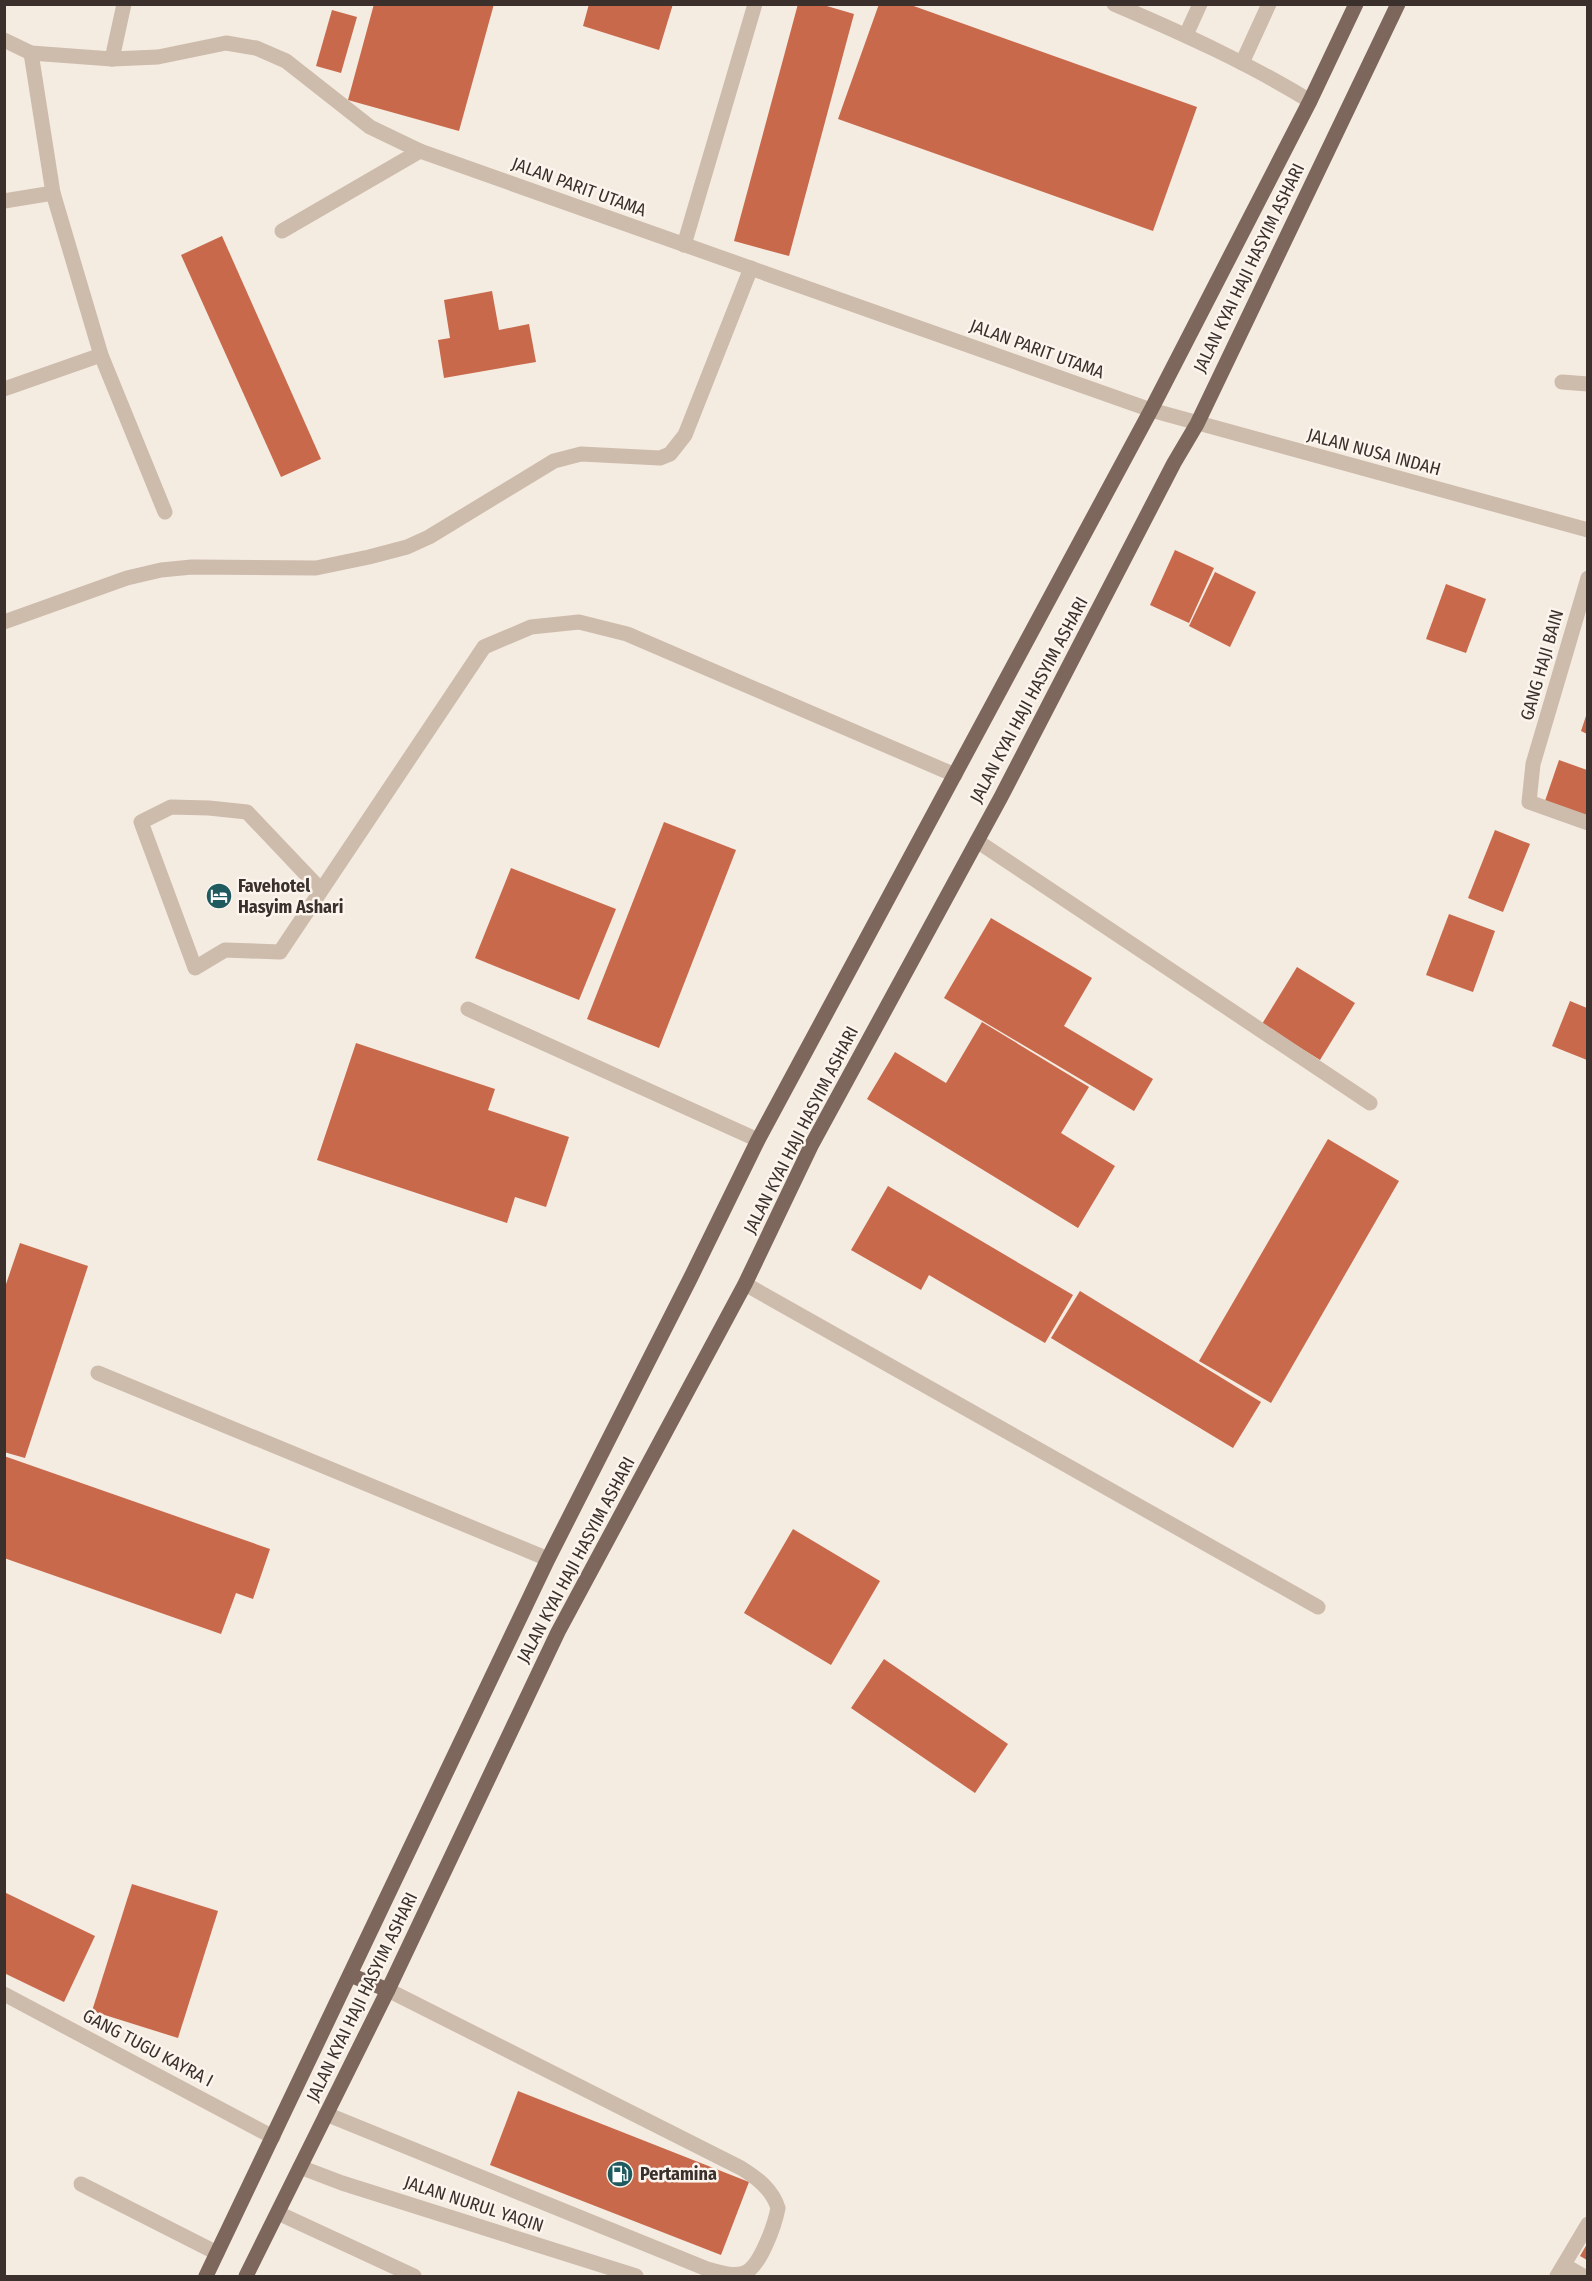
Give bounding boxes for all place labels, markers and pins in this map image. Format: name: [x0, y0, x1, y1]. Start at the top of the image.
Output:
place label: Favehotel Hasyim Ashari: [238, 875, 343, 918]
hotel icon: Favehotel Hasyim Ashari: [204, 881, 234, 911]
fuel station icon: Pertamina: [605, 2159, 635, 2189]
place label: Pertamina: [640, 2163, 717, 2185]

